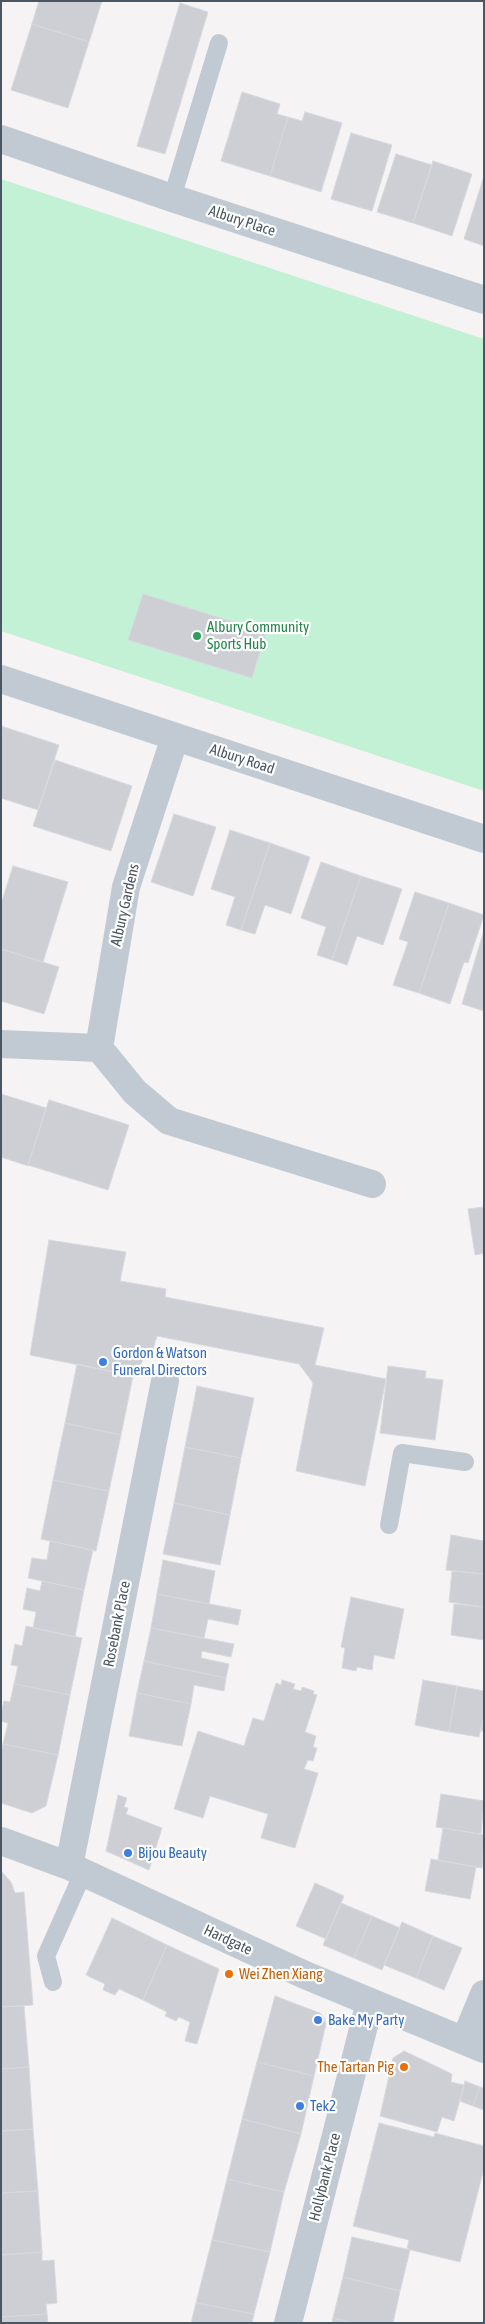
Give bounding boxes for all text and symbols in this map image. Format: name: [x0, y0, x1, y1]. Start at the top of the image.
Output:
street label: Albury Place: [206, 202, 278, 240]
place label: Albury Community Sports Hub: [207, 618, 309, 653]
marker: Albury Community Sports Hub: [191, 630, 203, 642]
street label: Albury Road: [207, 740, 277, 778]
street label: Albury Gardens: [107, 862, 143, 948]
place label: Gordon & Watson Funeral Directors: [113, 1344, 207, 1379]
marker: Gordon & Watson Funeral Directors: [97, 1356, 109, 1368]
street label: Rosebank Place: [100, 1579, 134, 1669]
place label: Bijou Beauty: [138, 1844, 207, 1862]
marker: Bijou Beauty: [122, 1847, 134, 1859]
street label: Hardgate: [201, 1921, 255, 1959]
place label: Wei Zhen Xiang: [239, 1965, 323, 1983]
marker: Wei Zhen Xiang: [223, 1968, 235, 1980]
place label: Bake My Party: [328, 2011, 404, 2029]
marker: Bake My Party: [312, 2014, 324, 2026]
place label: The Tartan Pig: [317, 2058, 394, 2076]
marker: The Tartan Pig: [398, 2061, 410, 2073]
place label: Tek2: [310, 2097, 336, 2115]
marker: Tek2: [294, 2100, 306, 2112]
street label: Hollybank Place: [305, 2131, 345, 2223]

